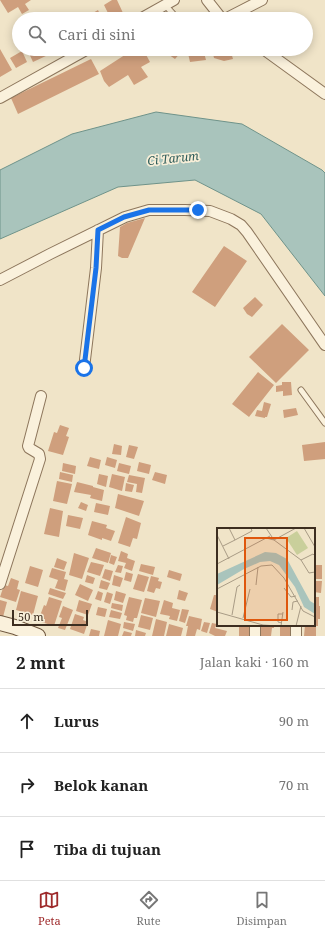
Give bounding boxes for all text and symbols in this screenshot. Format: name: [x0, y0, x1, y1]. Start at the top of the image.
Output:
search box: [12, 12, 313, 56]
icon: search: [26, 23, 48, 45]
text: Cari di sini: [58, 24, 135, 44]
water label: Ci Tarum: [146, 147, 200, 169]
route end: [189, 201, 207, 219]
route start: [75, 359, 93, 377]
inset map: [217, 528, 315, 626]
scale bar: [12, 608, 88, 627]
text: 50 m: [18, 609, 44, 624]
text: 2 mnt: [16, 651, 65, 674]
text: Jalan kaki · 160 m: [200, 653, 309, 671]
icon: ahead: [16, 710, 38, 732]
text: Lurus: [54, 711, 99, 731]
text: 90 m: [279, 712, 309, 730]
icon: right: [16, 774, 38, 796]
text: Belok kanan: [54, 775, 148, 795]
text: 70 m: [279, 776, 309, 794]
icon: arrive: [16, 838, 38, 860]
text: Tiba di tujuan: [54, 839, 161, 859]
tab: Peta: [38, 889, 61, 928]
tab: Rute: [137, 889, 161, 928]
tab: Disimpan: [237, 889, 287, 928]

